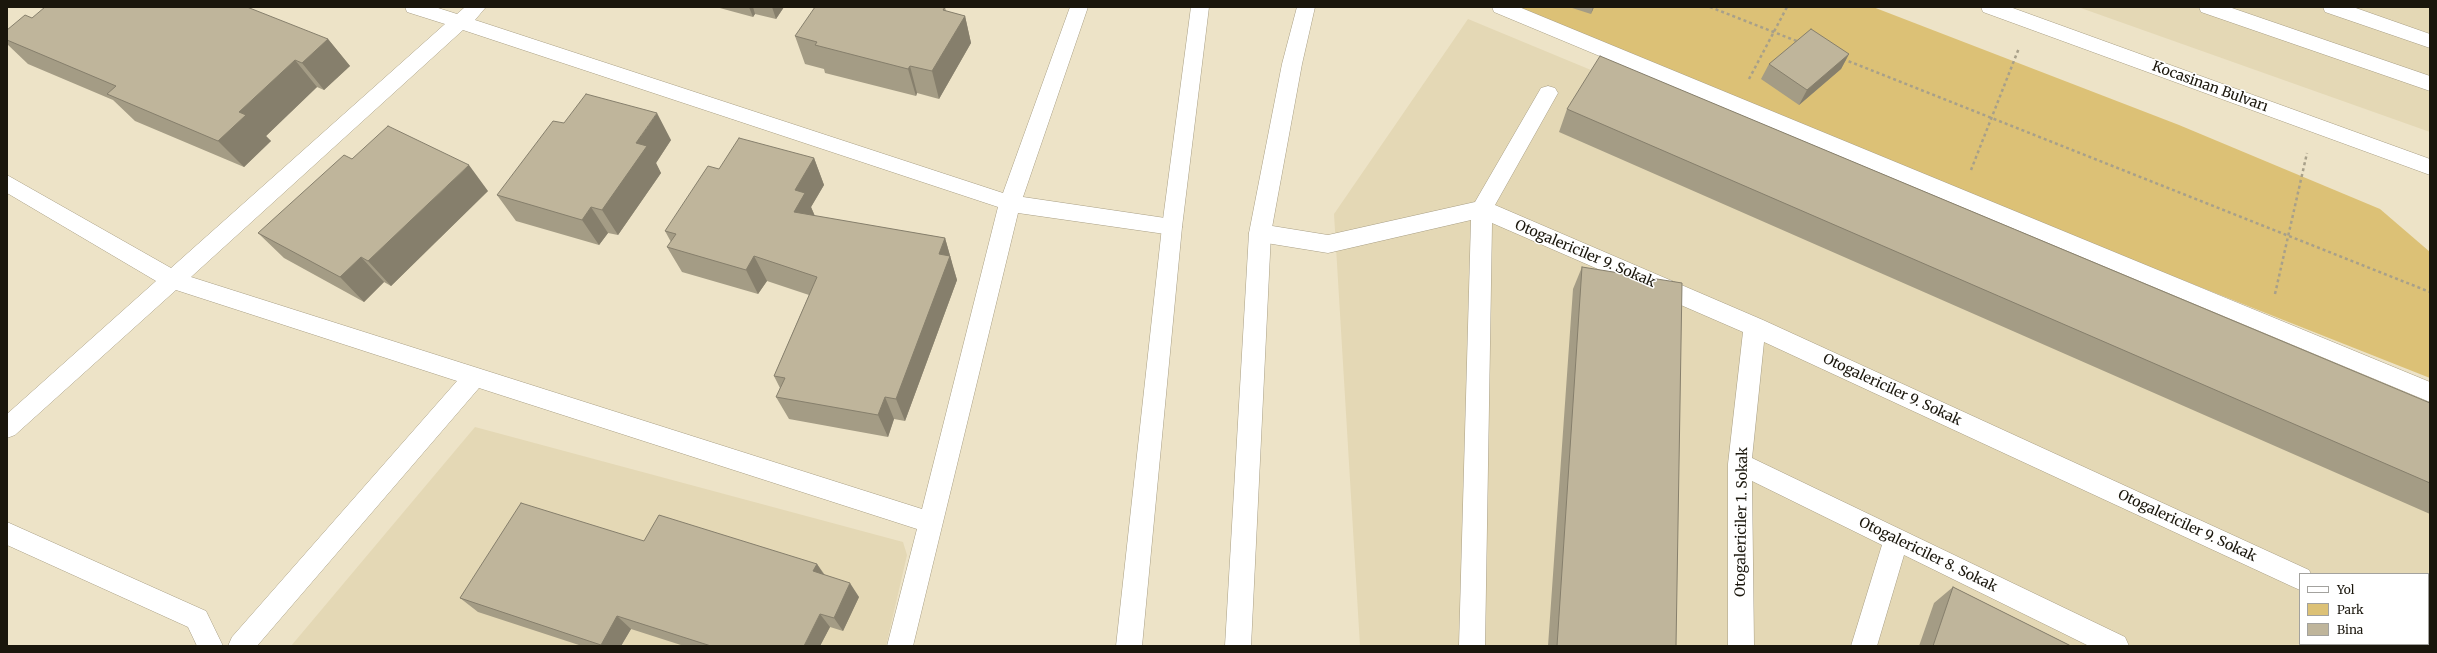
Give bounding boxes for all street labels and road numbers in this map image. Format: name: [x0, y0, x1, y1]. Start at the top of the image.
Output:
street label: Kocasinan Bulvarı: [2150, 58, 2270, 116]
street label: Otogalericiler 9. Sokak: [1512, 217, 1658, 291]
street label: Otogalericiler 9. Sokak: [1820, 350, 1964, 430]
street label: Otogalericiler 1. Sokak: [1732, 447, 1752, 597]
street label: Otogalericiler 9. Sokak: [2115, 486, 2259, 566]
street label: Otogalericiler 8. Sokak: [1856, 514, 2000, 596]

